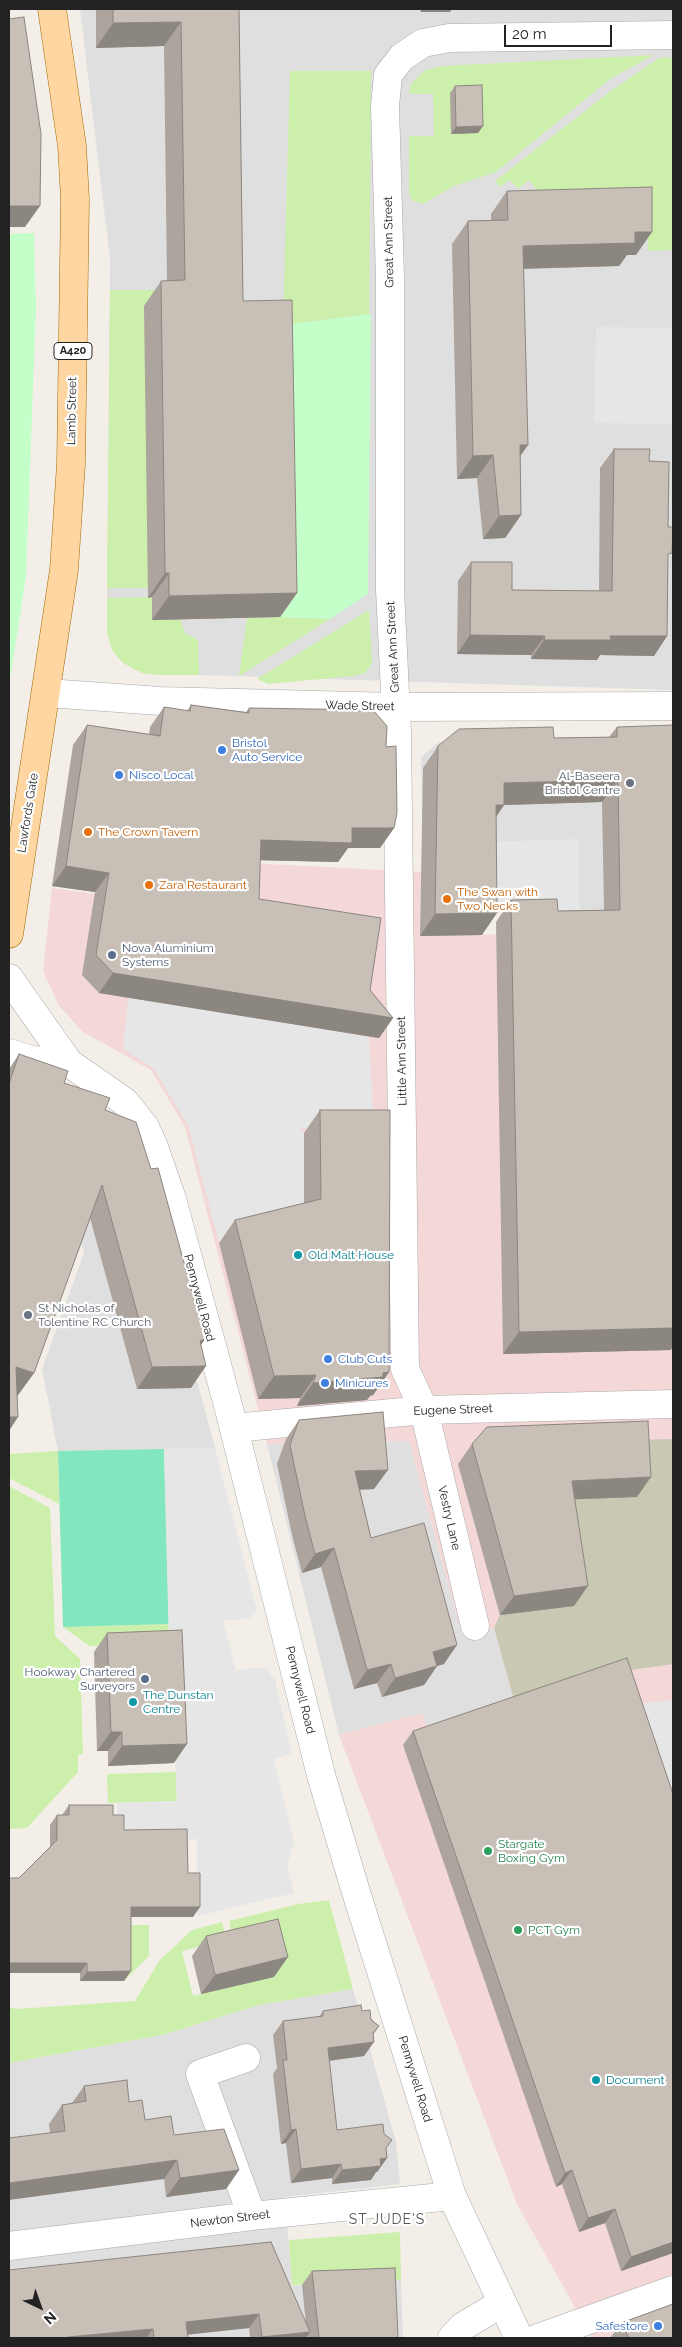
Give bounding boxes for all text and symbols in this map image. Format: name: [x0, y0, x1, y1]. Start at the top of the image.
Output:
scale bar: [507, 15, 614, 47]
text: 20 m: [512, 25, 547, 43]
street label: Great Ann Street: [381, 196, 397, 288]
road number: A420: [54, 342, 92, 360]
street label: Lamb Street: [64, 377, 80, 445]
street label: Great Ann Street: [383, 601, 403, 693]
street label: Wade Street: [325, 698, 395, 714]
place label: Bristol Auto Service: [232, 736, 302, 764]
marker: Bristol Auto Service: [216, 744, 228, 756]
place label: Nisco Local: [129, 768, 194, 782]
marker: Nisco Local: [113, 769, 125, 781]
place label: Al-Baseera Bristol Centre: [545, 769, 620, 797]
street label: Lawfords Gate: [15, 772, 41, 854]
marker: Al-Baseera Bristol Centre: [624, 777, 636, 789]
place label: The Crown Tavern: [98, 825, 198, 839]
marker: The Crown Tavern: [82, 826, 94, 838]
place label: Zara Restaurant: [159, 878, 247, 892]
marker: Zara Restaurant: [143, 879, 155, 891]
place label: The Swan with Two Necks: [457, 885, 538, 913]
marker: The Swan with Two Necks: [441, 893, 453, 905]
place label: Nova Aluminium Systems: [122, 941, 214, 969]
marker: Nova Aluminium Systems: [106, 949, 118, 961]
street label: Little Ann Street: [394, 1016, 410, 1106]
place label: Old Malt House: [308, 1248, 394, 1262]
marker: Old Malt House: [292, 1249, 304, 1261]
street label: Pennywell Road: [180, 1253, 218, 1343]
place label: St Nicholas of Tolentine RC Church: [38, 1301, 151, 1329]
marker: St Nicholas of Tolentine RC Church: [22, 1309, 34, 1321]
place label: Club Cuts: [338, 1352, 392, 1366]
marker: Club Cuts: [322, 1353, 334, 1365]
place label: Minicures: [335, 1376, 388, 1390]
marker: Minicures: [319, 1377, 331, 1389]
street label: Eugene Street: [413, 1401, 493, 1419]
street label: Vestry Lane: [435, 1484, 463, 1552]
street label: Pennywell Road: [282, 1645, 318, 1735]
place label: Hookway Chartered Surveyors: [25, 1665, 135, 1693]
marker: Hookway Chartered Surveyors: [139, 1673, 151, 1685]
place label: The Dunstan Centre: [143, 1688, 213, 1716]
marker: The Dunstan Centre: [127, 1696, 139, 1708]
place label: Stargate Boxing Gym: [498, 1837, 565, 1865]
marker: Stargate Boxing Gym: [482, 1845, 494, 1857]
place label: PCT Gym: [528, 1923, 580, 1937]
marker: PCT Gym: [512, 1924, 524, 1936]
street label: Pennywell Road: [395, 2034, 435, 2124]
place label: Document: [606, 2073, 664, 2087]
marker: Document: [590, 2074, 602, 2086]
street label: Newton Street: [189, 2207, 271, 2231]
district label: ST JUDE'S: [348, 2212, 426, 2228]
north arrow: [15, 2282, 65, 2332]
text: N: [41, 2309, 59, 2328]
place label: Safestore: [596, 2319, 648, 2333]
marker: Safestore: [652, 2320, 664, 2332]

